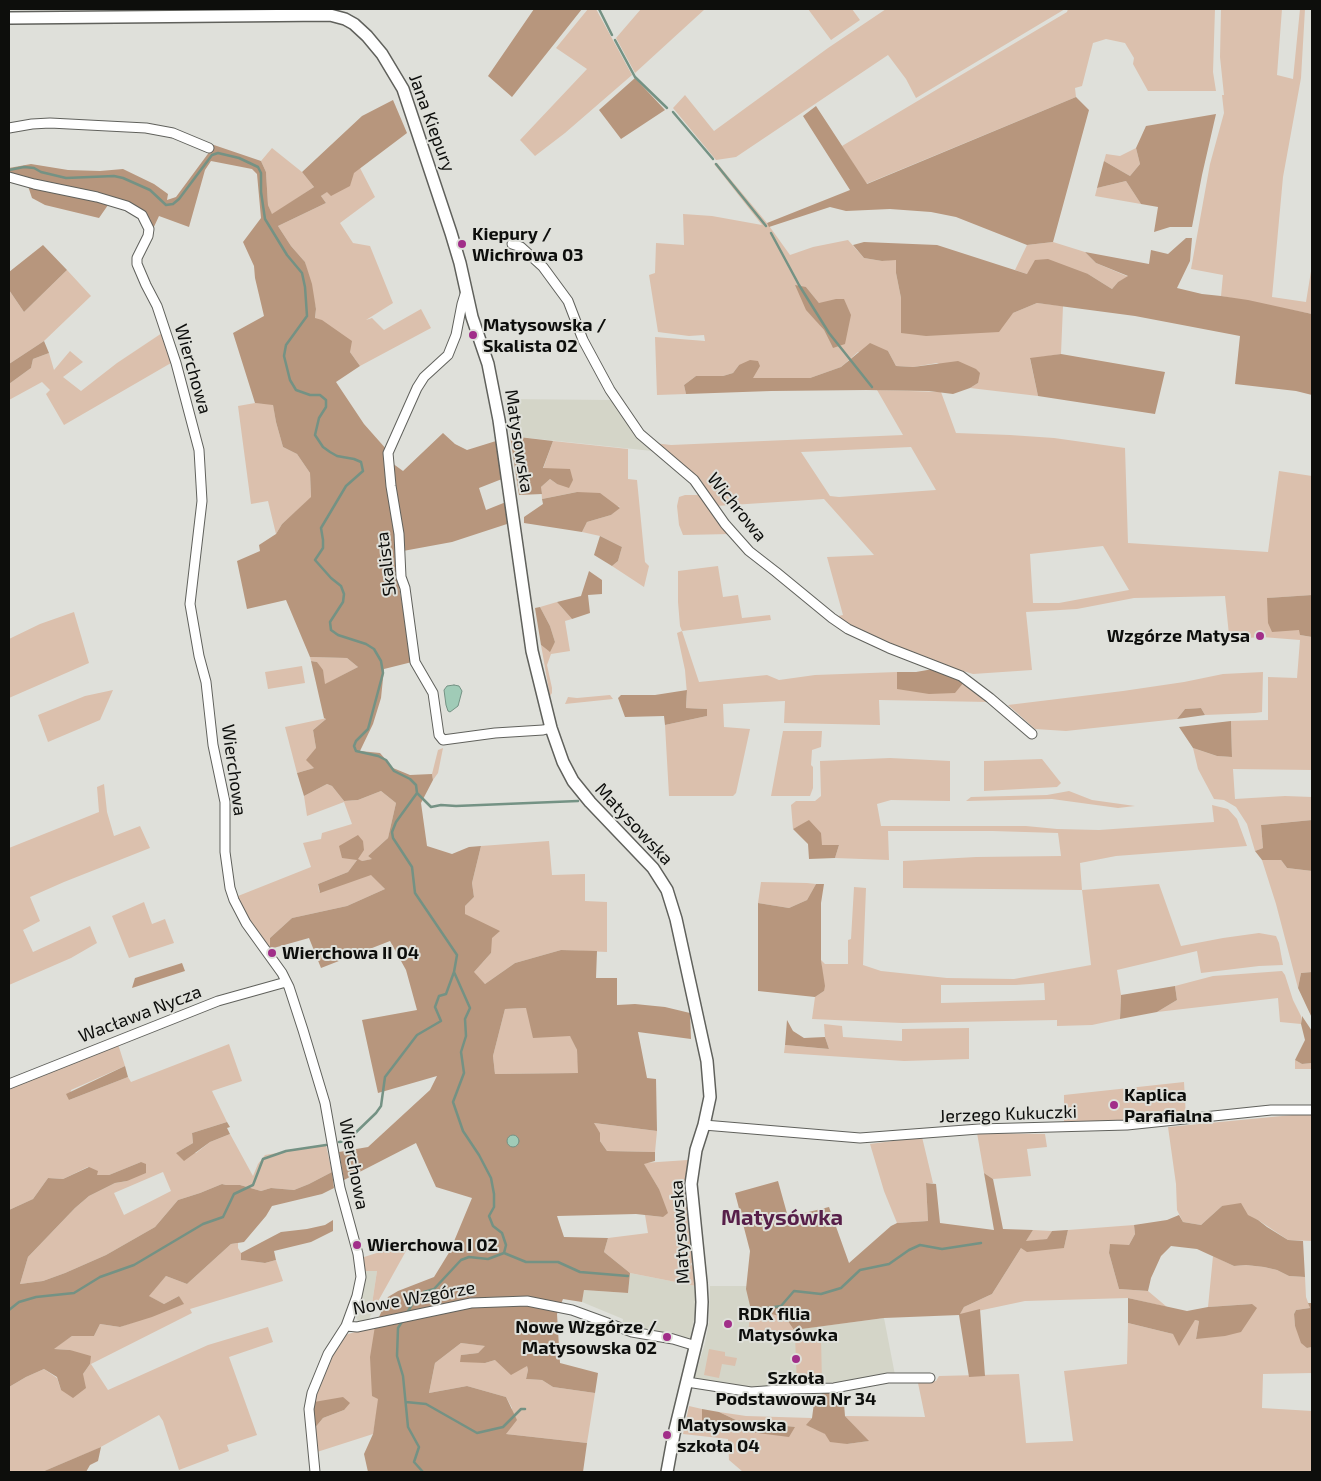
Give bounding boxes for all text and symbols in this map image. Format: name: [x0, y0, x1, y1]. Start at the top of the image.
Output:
street label: Jana Kiepury: [404, 71, 460, 175]
place label: Kiepury / Wichrowa 03: [472, 223, 584, 266]
marker: Kiepury / Wichrowa 03: [456, 238, 468, 250]
place label: Matysowska / Skalista 02: [483, 314, 606, 356]
street label: Wierchowa: [170, 322, 216, 416]
marker: Matysowska / Skalista 02: [467, 329, 479, 341]
street label: Matysowska: [500, 388, 538, 494]
street label: Wichrowa: [703, 468, 771, 546]
street label: Skalista: [371, 531, 401, 597]
place label: Wzgórze Matysa: [1107, 625, 1250, 647]
marker: Wzgórze Matysa: [1254, 630, 1266, 642]
street label: Wierchowa: [217, 723, 251, 817]
street label: Matysowska: [591, 778, 677, 870]
place label: Wierchowa II 04: [282, 942, 419, 964]
marker: Wierchowa II 04: [266, 947, 278, 959]
street label: Wacława Nycza: [75, 981, 205, 1047]
place label: Kaplica Parafialna: [1124, 1084, 1212, 1126]
marker: Kaplica Parafialna: [1108, 1099, 1120, 1111]
street label: Jerzego Kukuczki: [939, 1101, 1077, 1127]
street label: Wierchowa: [335, 1117, 373, 1211]
street label: Matysowska: [666, 1179, 694, 1285]
district label: Matysówka: [721, 1205, 843, 1231]
place label: Wierchowa I 02: [367, 1234, 498, 1256]
marker: Wierchowa I 02: [351, 1239, 363, 1251]
street label: Nowe Wzgórze: [351, 1277, 477, 1319]
place label: RDK filia Matysówka: [738, 1303, 838, 1346]
place label: Nowe Wzgórze / Matysowska 02: [515, 1316, 657, 1358]
marker: RDK filia Matysówka: [722, 1318, 734, 1330]
marker: Nowe Wzgórze / Matysowska 02: [661, 1331, 673, 1343]
marker: Szkoła Podstawowa Nr 34: [790, 1353, 802, 1365]
place label: Szkoła Podstawowa Nr 34: [716, 1367, 876, 1410]
place label: Matysowska szkoła 04: [677, 1414, 787, 1456]
marker: Matysowska szkoła 04: [661, 1429, 673, 1441]

